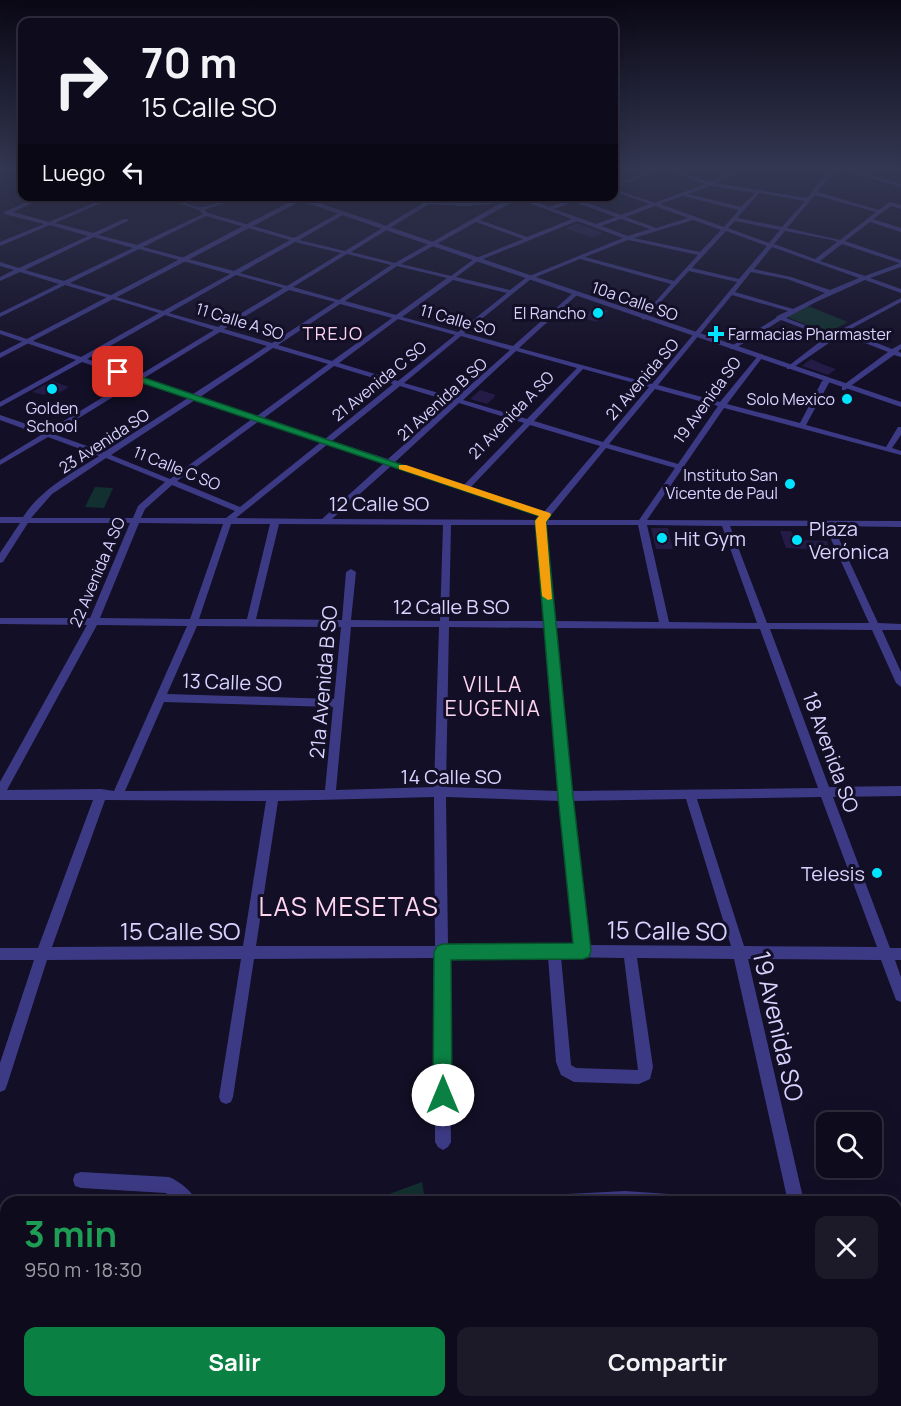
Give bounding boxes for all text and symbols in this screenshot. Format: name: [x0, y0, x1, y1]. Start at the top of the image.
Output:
text: 70 m: [141, 33, 237, 91]
icon: right: [42, 42, 120, 120]
text: 15 Calle SO: [141, 88, 277, 125]
icon: left: [117, 156, 150, 189]
text: Luego: [42, 158, 105, 188]
street label: 10a Calle SO: [589, 276, 681, 326]
street label: 11 Calle A SO: [193, 297, 287, 345]
street label: 11 Calle SO: [418, 299, 499, 341]
place label: El Rancho: [514, 302, 586, 324]
marker: El Rancho: [591, 306, 605, 320]
district label: TREJO: [302, 321, 364, 345]
place label: Farmacias Pharmaster: [728, 323, 892, 345]
marker: Farmacias Pharmaster: [709, 327, 723, 341]
street label: 21 Avenida SO: [600, 333, 684, 424]
street label: 21 Avenida C SO: [327, 336, 431, 426]
pin: [92, 346, 143, 397]
street label: 21 Avenida B SO: [392, 352, 492, 445]
street label: 19 Avenida SO: [668, 352, 746, 448]
icon: arrive: [101, 355, 134, 388]
street label: 21 Avenida A SO: [463, 366, 559, 464]
marker: Golden School: [45, 382, 59, 396]
place label: Solo Mexico: [747, 388, 835, 410]
marker: Solo Mexico: [840, 392, 854, 406]
place label: Golden School: [26, 397, 78, 437]
street label: 23 Avenida SO: [54, 403, 154, 479]
street label: 11 Calle C SO: [130, 441, 224, 496]
place label: Instituto San Vicente de Paul: [666, 464, 778, 504]
marker: Instituto San Vicente de Paul: [783, 477, 797, 491]
street label: 12 Calle SO: [329, 490, 429, 517]
street label: 22 Avenida A SO: [64, 513, 130, 630]
place label: Plaza Verónica: [809, 515, 889, 565]
place label: Hit Gym: [674, 525, 746, 552]
marker: Hit Gym: [655, 531, 669, 545]
marker: Plaza Verónica: [790, 533, 804, 547]
street label: 12 Calle B SO: [393, 593, 509, 620]
street label: 21a Avenida B SO: [303, 604, 343, 760]
street label: 13 Calle SO: [181, 667, 283, 697]
district label: VILLA EUGENIA: [445, 670, 541, 722]
street label: 18 Avenida SO: [797, 688, 865, 816]
street label: 14 Calle SO: [401, 763, 501, 790]
place label: Telesis: [801, 860, 865, 887]
marker: Telesis: [870, 866, 884, 880]
district label: LAS MESETAS: [259, 888, 439, 924]
street label: 15 Calle SO: [606, 912, 728, 948]
street label: 15 Calle SO: [120, 914, 240, 947]
street label: 19 Avenida SO: [746, 948, 812, 1104]
position arrow: [411, 1063, 475, 1127]
map controls: [816, 1112, 882, 1178]
button: search: [816, 1112, 882, 1178]
text: 3 min: [24, 1209, 117, 1258]
button: close: [815, 1216, 878, 1279]
text: 950 m · 18:30: [24, 1256, 142, 1283]
button: Salir: [24, 1327, 445, 1396]
button: Compartir: [457, 1327, 878, 1396]

